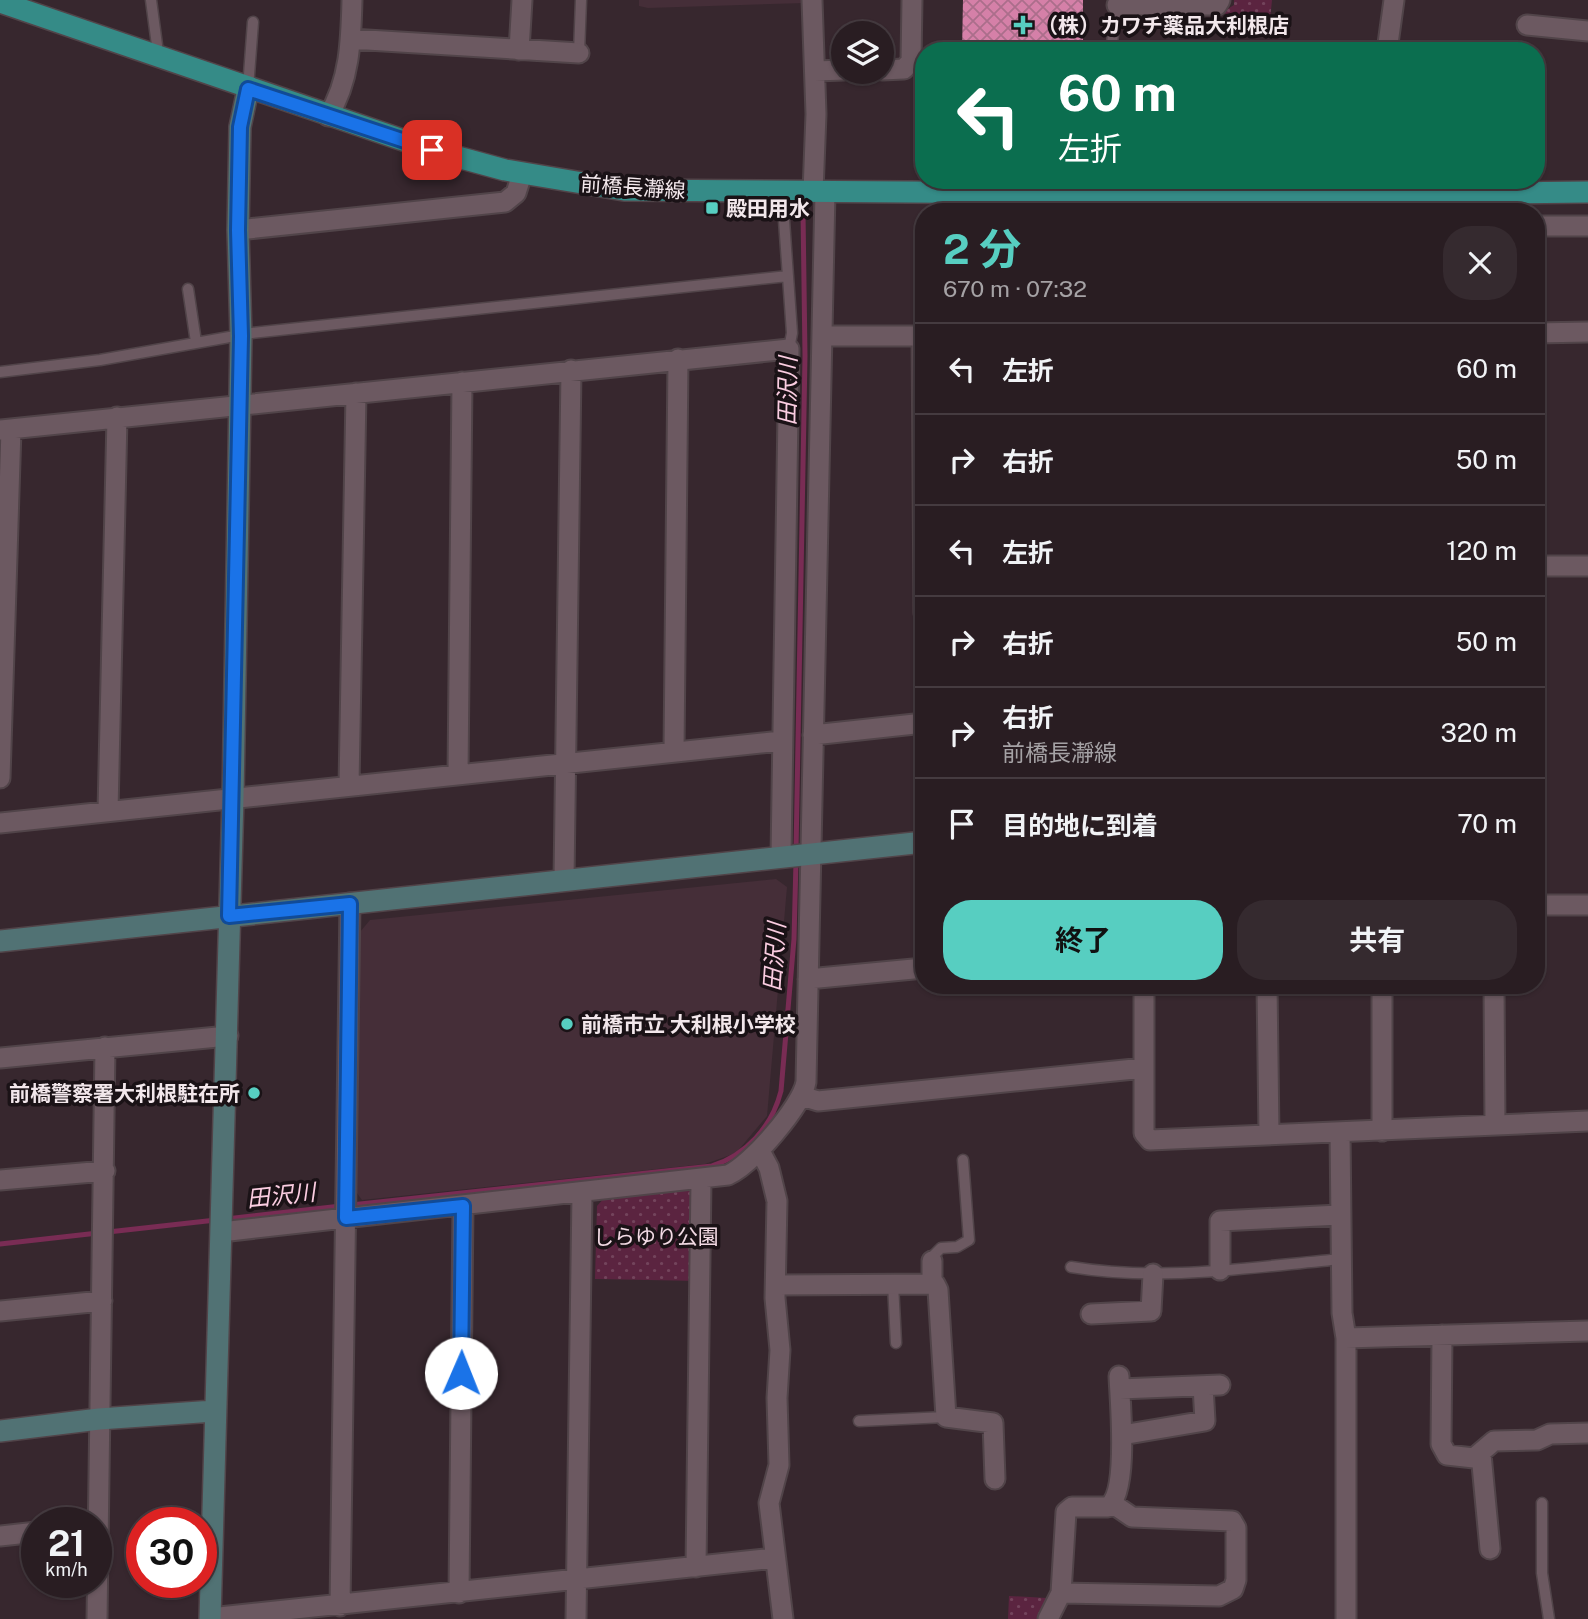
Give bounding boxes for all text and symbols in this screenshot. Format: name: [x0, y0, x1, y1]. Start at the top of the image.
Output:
place label: （株）カワチ薬品大利根店: [1037, 13, 1289, 38]
marker: （株）カワチ薬品大利根店: [1015, 17, 1031, 33]
map controls: [831, 21, 894, 84]
button: layers: [831, 21, 894, 84]
text: 60 m: [1058, 64, 1177, 122]
icon: left: [943, 70, 1034, 161]
pin: [402, 120, 462, 180]
text: 左折: [1058, 130, 1122, 167]
icon: arrive: [413, 131, 451, 169]
street label: 前橋長瀞線: [580, 171, 686, 203]
place label: 殿田用水: [726, 196, 810, 221]
marker: 殿田用水: [704, 200, 720, 216]
text: 2 分: [943, 224, 1021, 273]
button: close: [1443, 226, 1517, 300]
text: 670 m · 07:32: [943, 275, 1087, 302]
icon: left: [943, 350, 981, 388]
water label: 田沢川: [773, 353, 801, 426]
text: 60 m: [1456, 353, 1517, 384]
text: 左折: [1002, 355, 1054, 386]
icon: right: [943, 441, 981, 479]
text: 50 m: [1456, 444, 1517, 475]
text: 右折: [1002, 446, 1054, 477]
icon: left: [943, 532, 981, 570]
text: 120 m: [1446, 535, 1517, 566]
text: 左折: [1002, 537, 1054, 568]
icon: right: [943, 623, 981, 661]
text: 50 m: [1456, 626, 1517, 657]
text: 右折: [1002, 628, 1054, 659]
text: 右折: [1002, 702, 1054, 733]
icon: right: [943, 714, 981, 752]
text: 320 m: [1440, 717, 1517, 748]
text: 前橋長瀞線: [1002, 739, 1117, 766]
icon: arrive: [943, 805, 981, 843]
text: 70 m: [1457, 808, 1517, 839]
text: 目的地に到着: [1002, 810, 1158, 841]
button: 終了: [943, 900, 1223, 980]
button: 共有: [1237, 900, 1517, 980]
water label: 田沢川: [758, 919, 790, 992]
place label: 前橋市立 大利根小学校: [581, 1012, 796, 1037]
marker: 前橋市立 大利根小学校: [559, 1016, 575, 1032]
place label: 前橋警察署大利根駐在所: [9, 1081, 240, 1106]
marker: 前橋警察署大利根駐在所: [246, 1085, 262, 1101]
water label: 田沢川: [245, 1178, 320, 1212]
park label: しらゆり公園: [593, 1224, 719, 1249]
position arrow: [424, 1336, 498, 1410]
speed limit sign: 30: [126, 1507, 217, 1598]
text: 21: [48, 1523, 85, 1564]
text: km/h: [45, 1559, 88, 1580]

